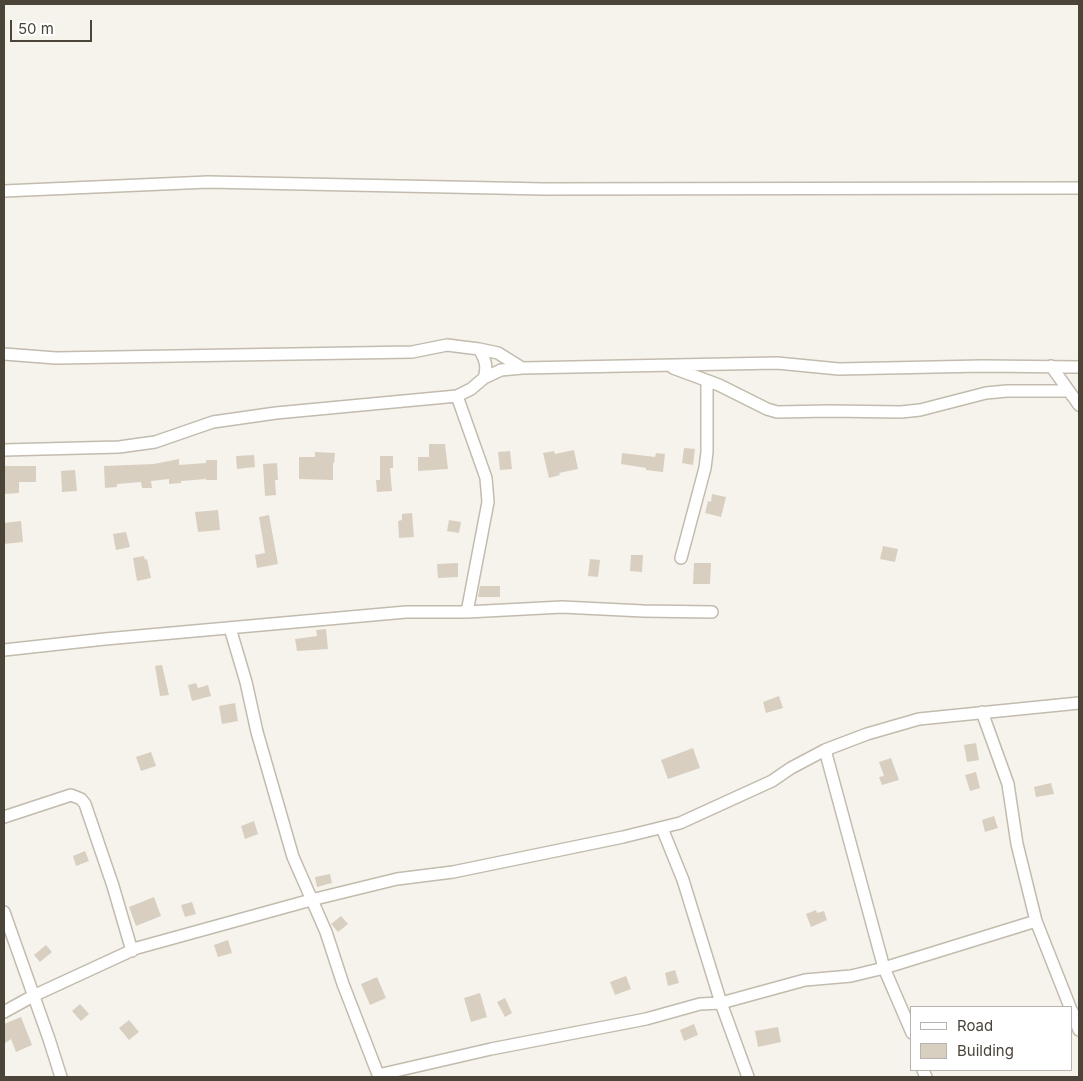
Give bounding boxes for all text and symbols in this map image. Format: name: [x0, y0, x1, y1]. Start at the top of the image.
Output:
scale bar: [12, 10, 95, 42]
text: 50 m: [18, 19, 54, 38]
legend: [910, 1006, 1073, 1071]
text: Road: [957, 1016, 993, 1035]
text: Building: [957, 1041, 1014, 1060]

